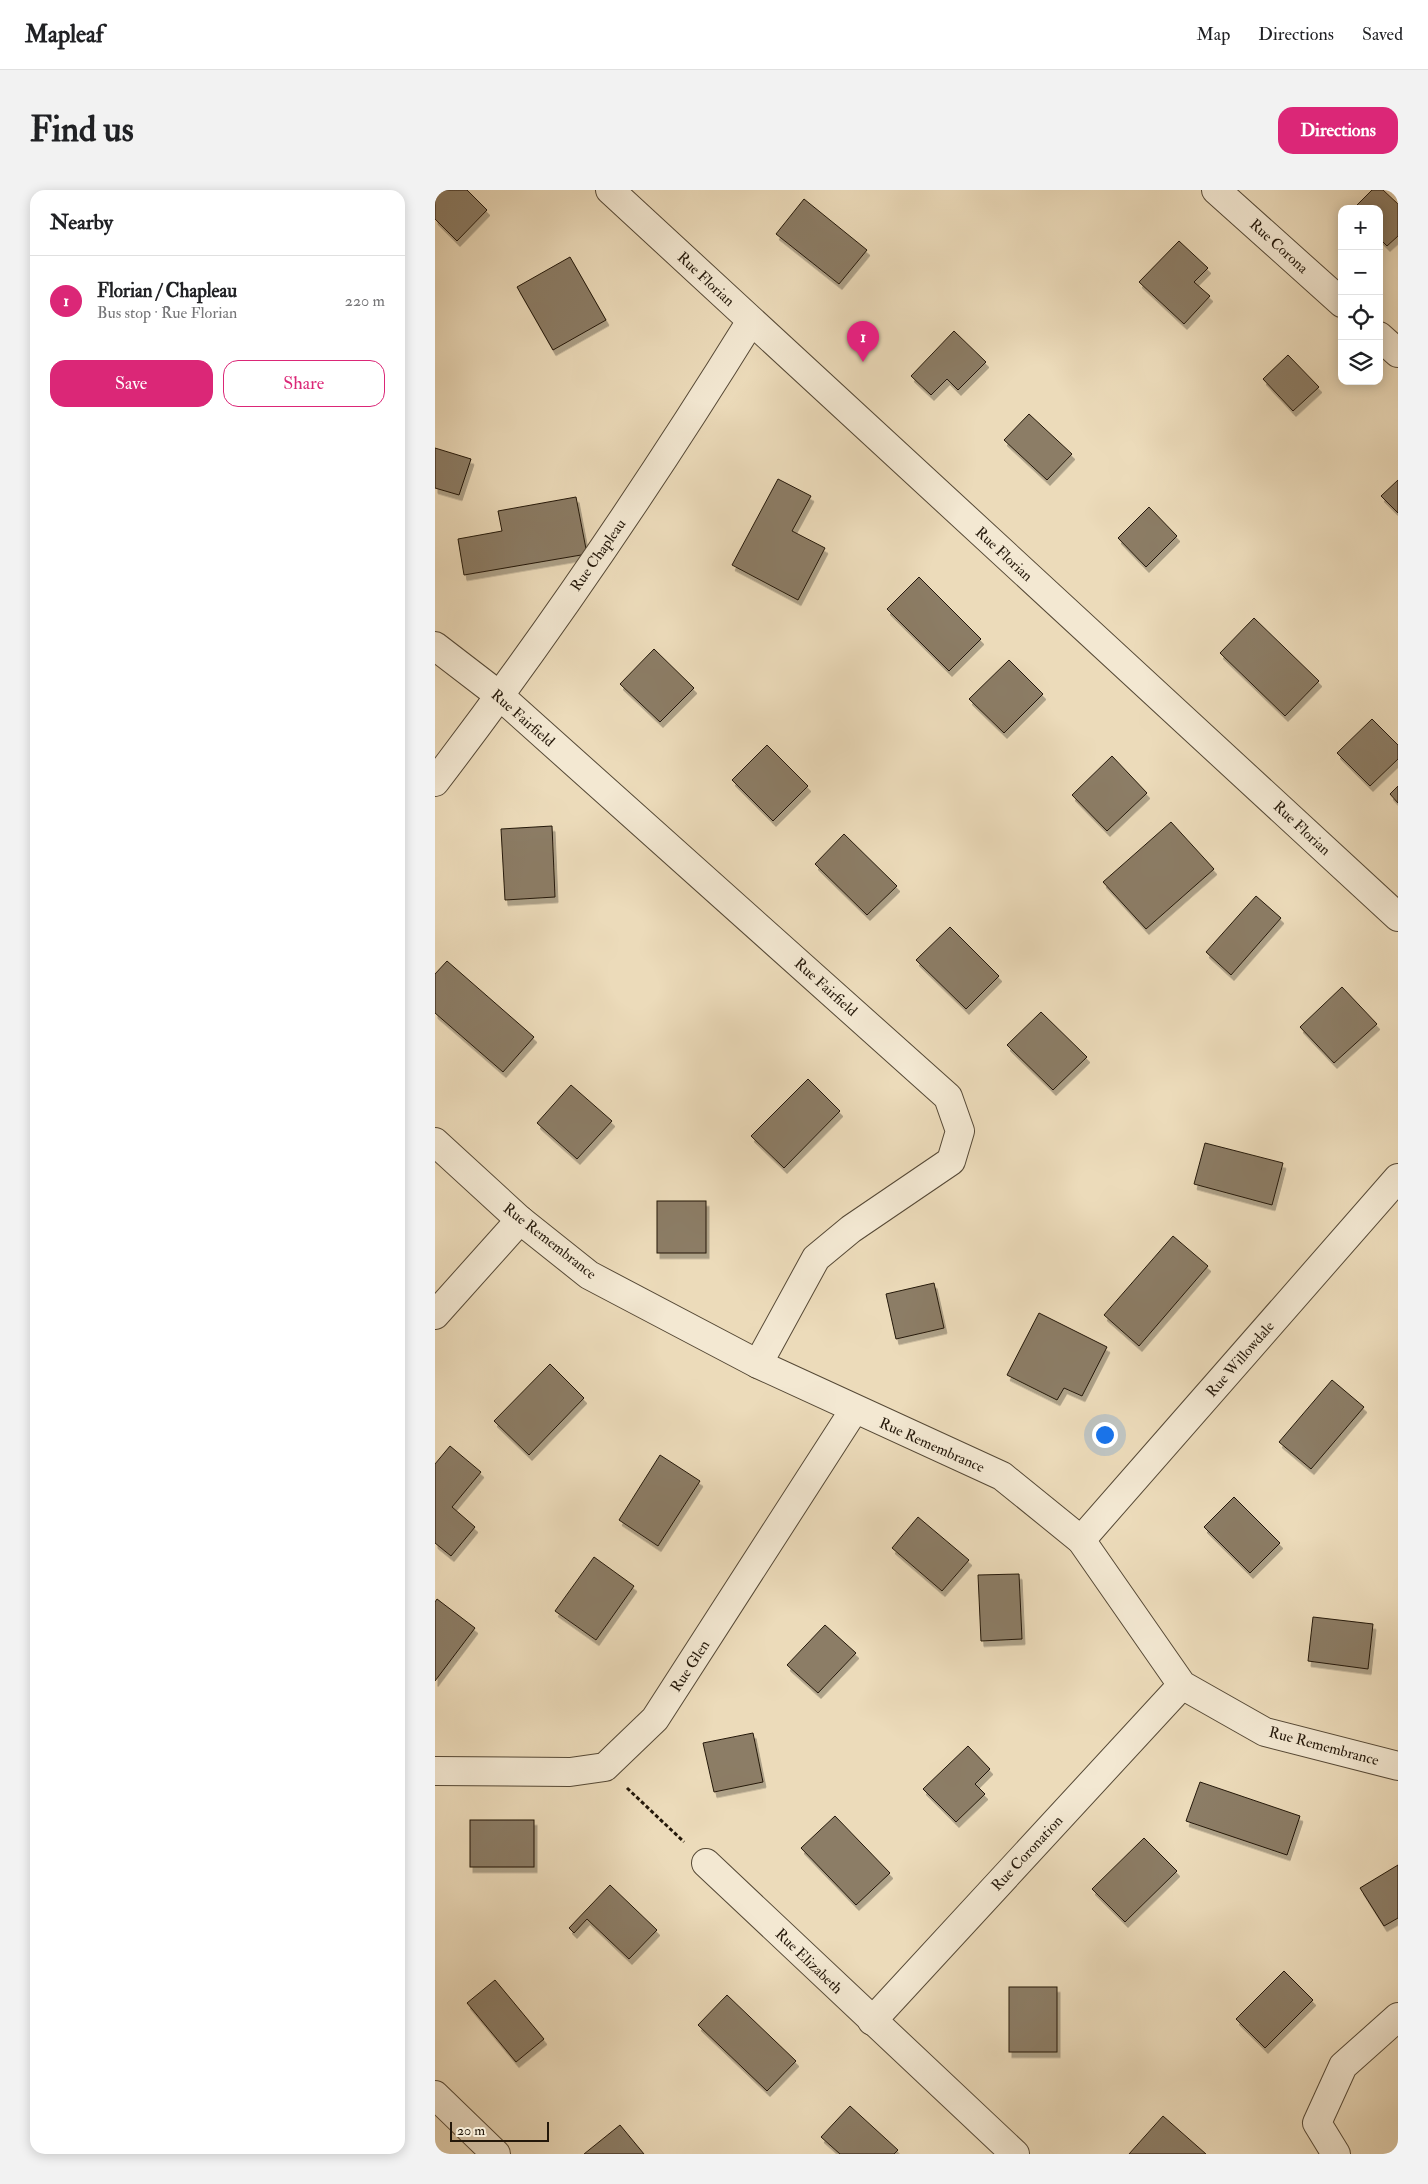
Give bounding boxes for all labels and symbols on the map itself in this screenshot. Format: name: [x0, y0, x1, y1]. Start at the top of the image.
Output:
street label: Rue Corona: [1245, 215, 1313, 278]
street label: Rue Florian: [673, 248, 739, 311]
pin: 1: [847, 321, 879, 362]
street label: Rue Chapleau: [566, 515, 631, 596]
street label: Rue Florian: [971, 523, 1037, 586]
street label: Rue Fairfield: [487, 686, 559, 752]
street label: Rue Florian: [1269, 797, 1335, 860]
street label: Rue Fairfield: [790, 954, 862, 1021]
street label: Rue Remembrance: [499, 1199, 600, 1284]
street label: Rue Willowdale: [1202, 1317, 1279, 1401]
street label: Rue Remembrance: [876, 1414, 987, 1477]
your location: [1092, 1422, 1118, 1448]
street label: Rue Glen: [667, 1636, 714, 1696]
street label: Rue Remembrance: [1267, 1723, 1381, 1770]
street label: Rue Coronation: [988, 1811, 1067, 1895]
street label: Rue Elizabeth: [771, 1925, 846, 1998]
scale bar: [450, 2119, 549, 2142]

